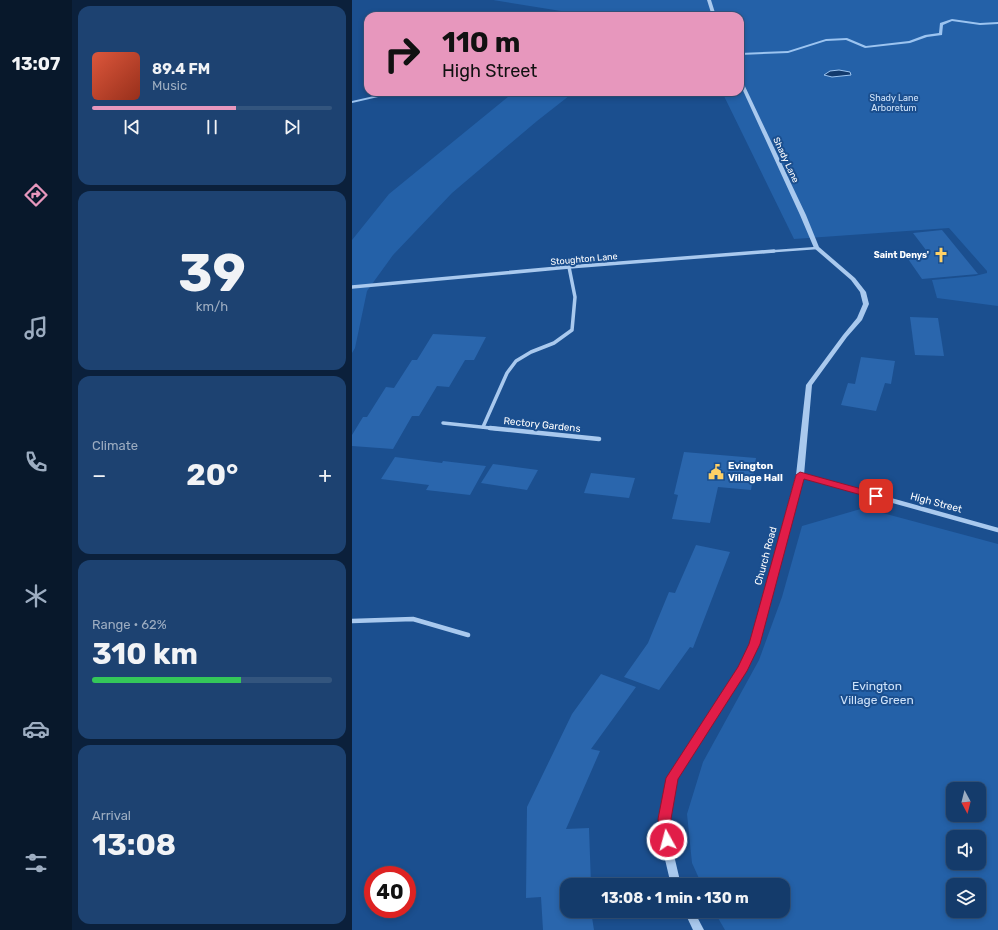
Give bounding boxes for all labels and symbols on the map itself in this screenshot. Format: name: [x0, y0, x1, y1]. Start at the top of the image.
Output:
park label: Shady Lane Arboretum: [870, 93, 918, 113]
street label: Shady Lane: [771, 136, 801, 184]
church icon: Saint Denys': [932, 246, 950, 264]
place label: Saint Denys': [874, 250, 929, 260]
street label: Stoughton Lane: [550, 251, 618, 267]
street label: Rectory Gardens: [503, 415, 581, 435]
place label: Evington Village Hall: [728, 460, 783, 484]
public building icon: Evington Village Hall: [707, 463, 725, 481]
pin: [859, 479, 893, 513]
street label: High Street: [909, 490, 963, 516]
street label: Church Road: [752, 525, 780, 587]
park label: Evington Village Green: [840, 679, 914, 707]
north arrow: [946, 782, 986, 822]
position arrow: [646, 819, 688, 861]
speed limit sign: 40: [364, 866, 416, 918]

